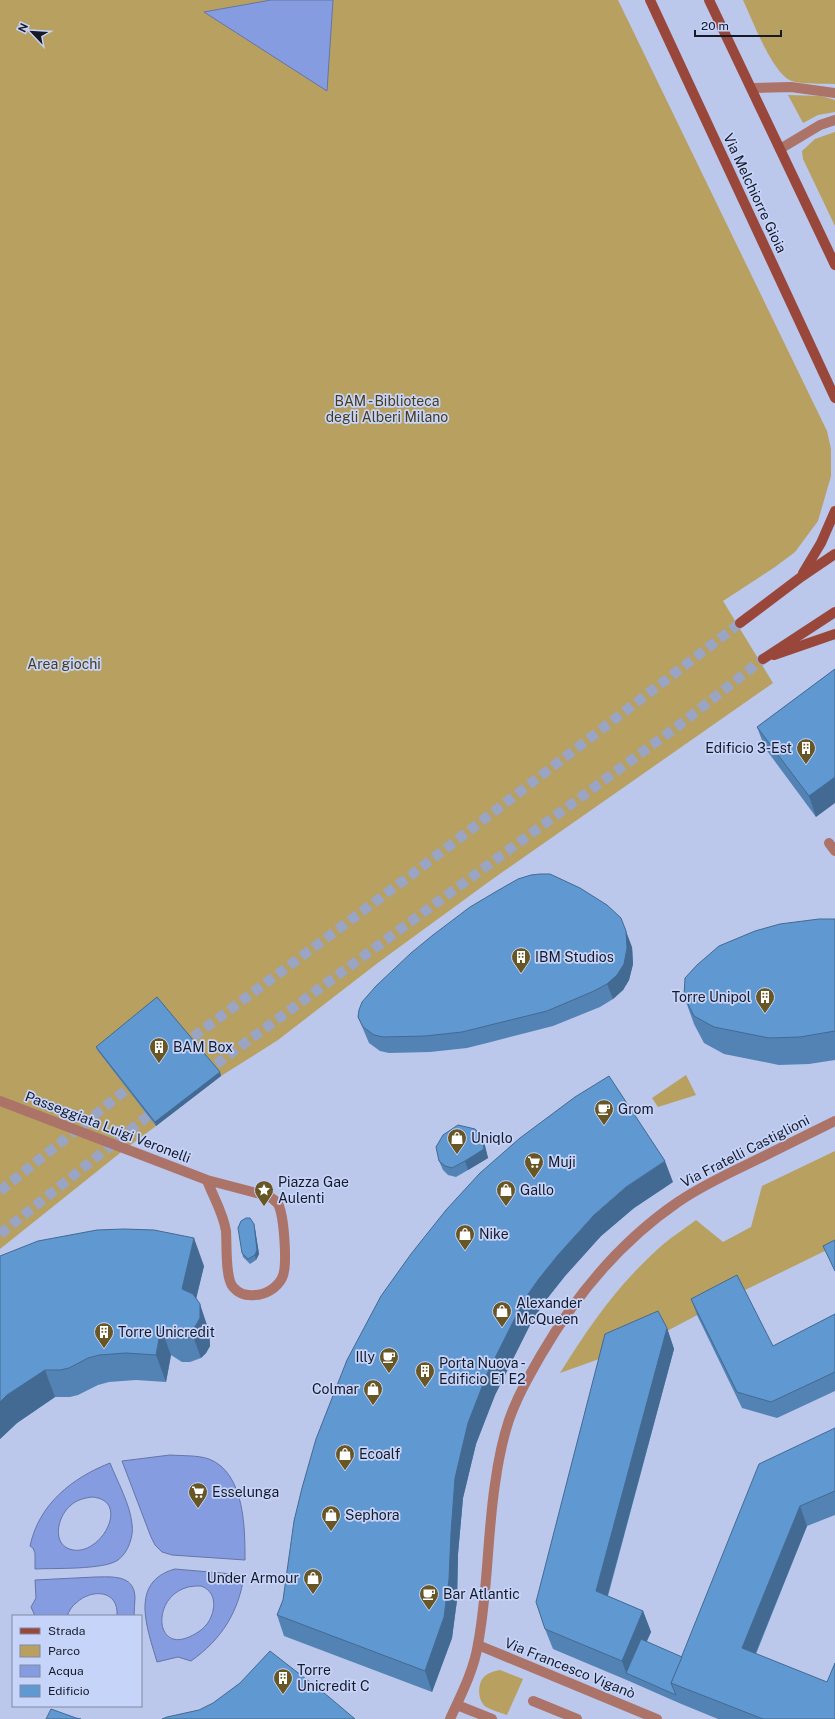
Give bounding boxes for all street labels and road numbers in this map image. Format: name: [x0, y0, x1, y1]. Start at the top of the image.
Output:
street label: Via Melchiorre Gioia: [720, 131, 790, 255]
street label: Passeggiata Luigi Veronelli: [23, 1088, 193, 1166]
street label: Via Fratelli Castiglioni: [678, 1112, 812, 1190]
street label: Via Francesco Viganò: [502, 1634, 638, 1702]

